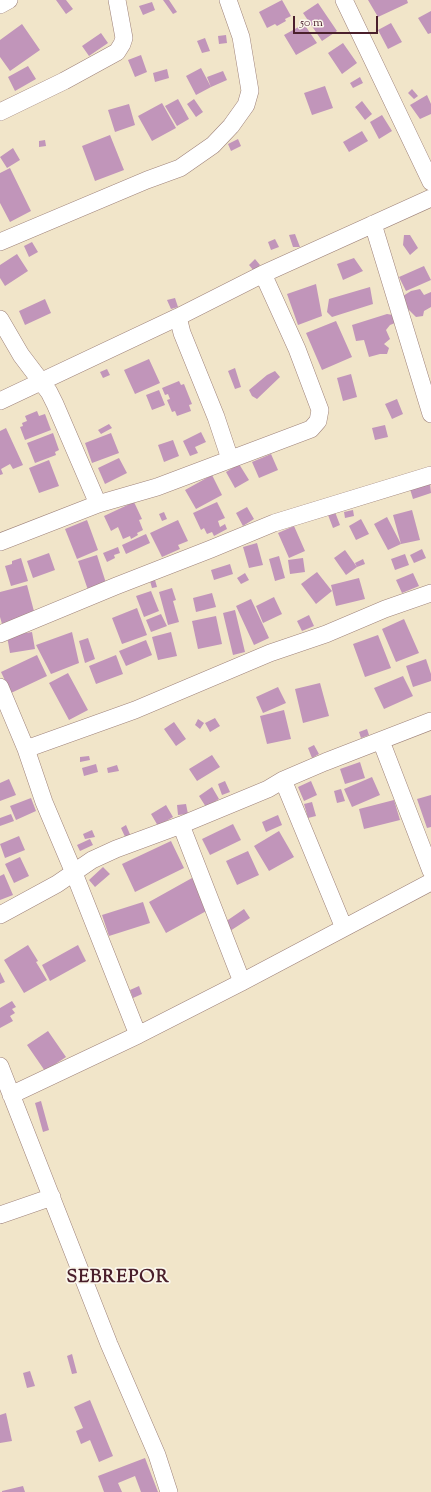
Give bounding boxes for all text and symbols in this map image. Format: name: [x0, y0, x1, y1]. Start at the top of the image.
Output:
scale bar: [295, 8, 380, 34]
text: 50 m: [300, 14, 323, 32]
district label: SEBREPOR: [66, 1268, 170, 1290]

